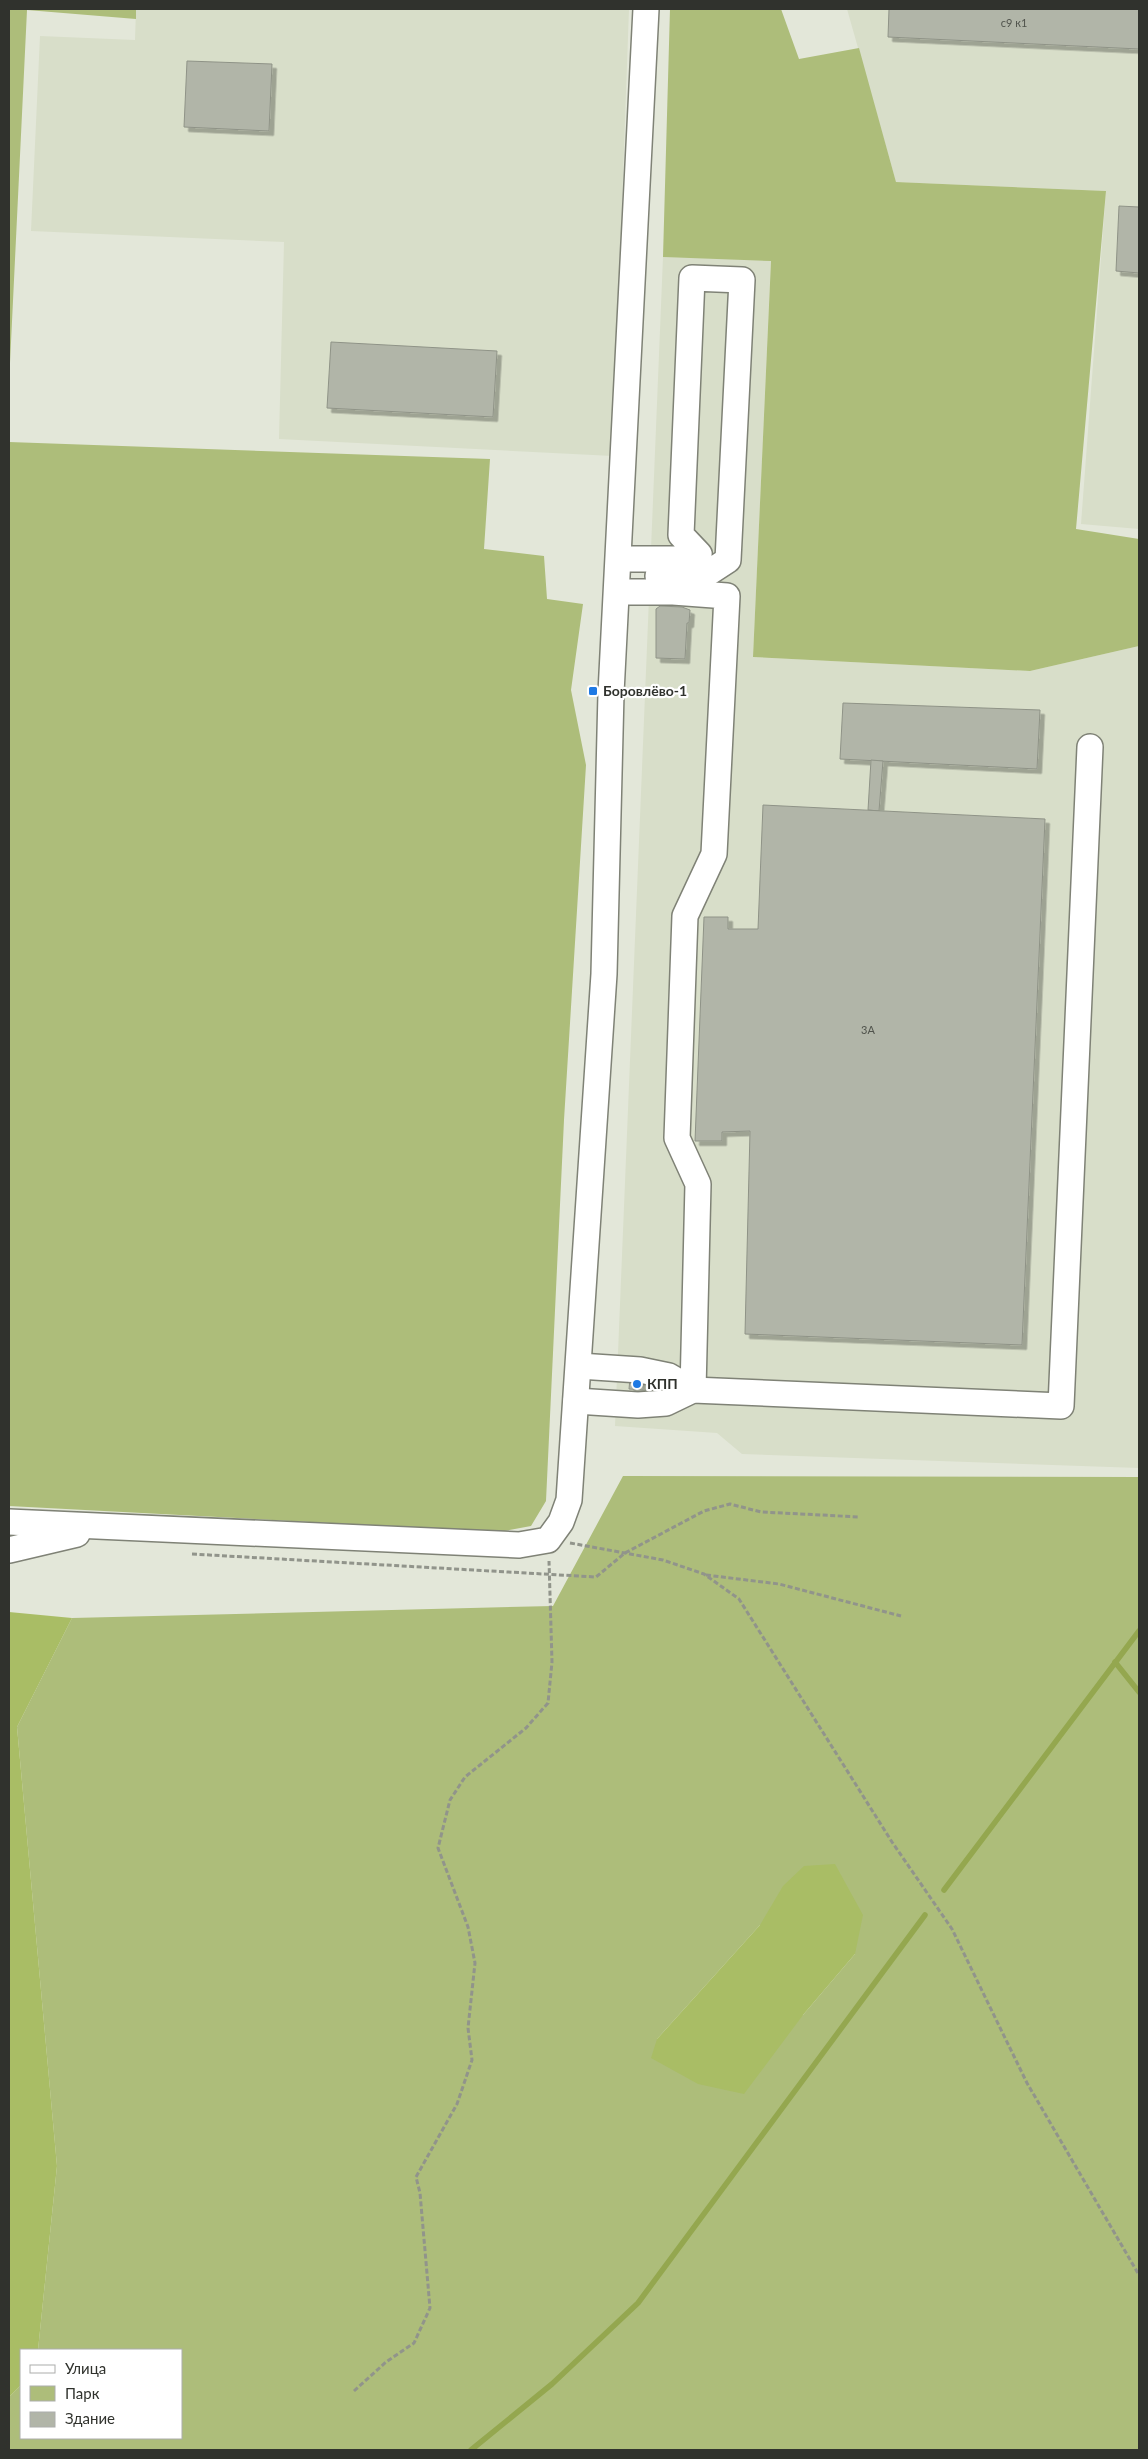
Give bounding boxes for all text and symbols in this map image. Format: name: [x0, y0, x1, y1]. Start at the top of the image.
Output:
house number: с9 к1: [1001, 16, 1027, 29]
place label: Боровлёво-1: [603, 682, 687, 699]
marker: Боровлёво-1: [587, 685, 599, 697]
house number: 3А: [861, 1023, 875, 1036]
place label: КПП: [647, 1375, 678, 1392]
marker: КПП: [631, 1378, 643, 1390]
legend: [20, 2349, 182, 2439]
text: Улица: [65, 2359, 106, 2377]
text: Парк: [65, 2384, 100, 2402]
text: Здание: [65, 2409, 115, 2427]

